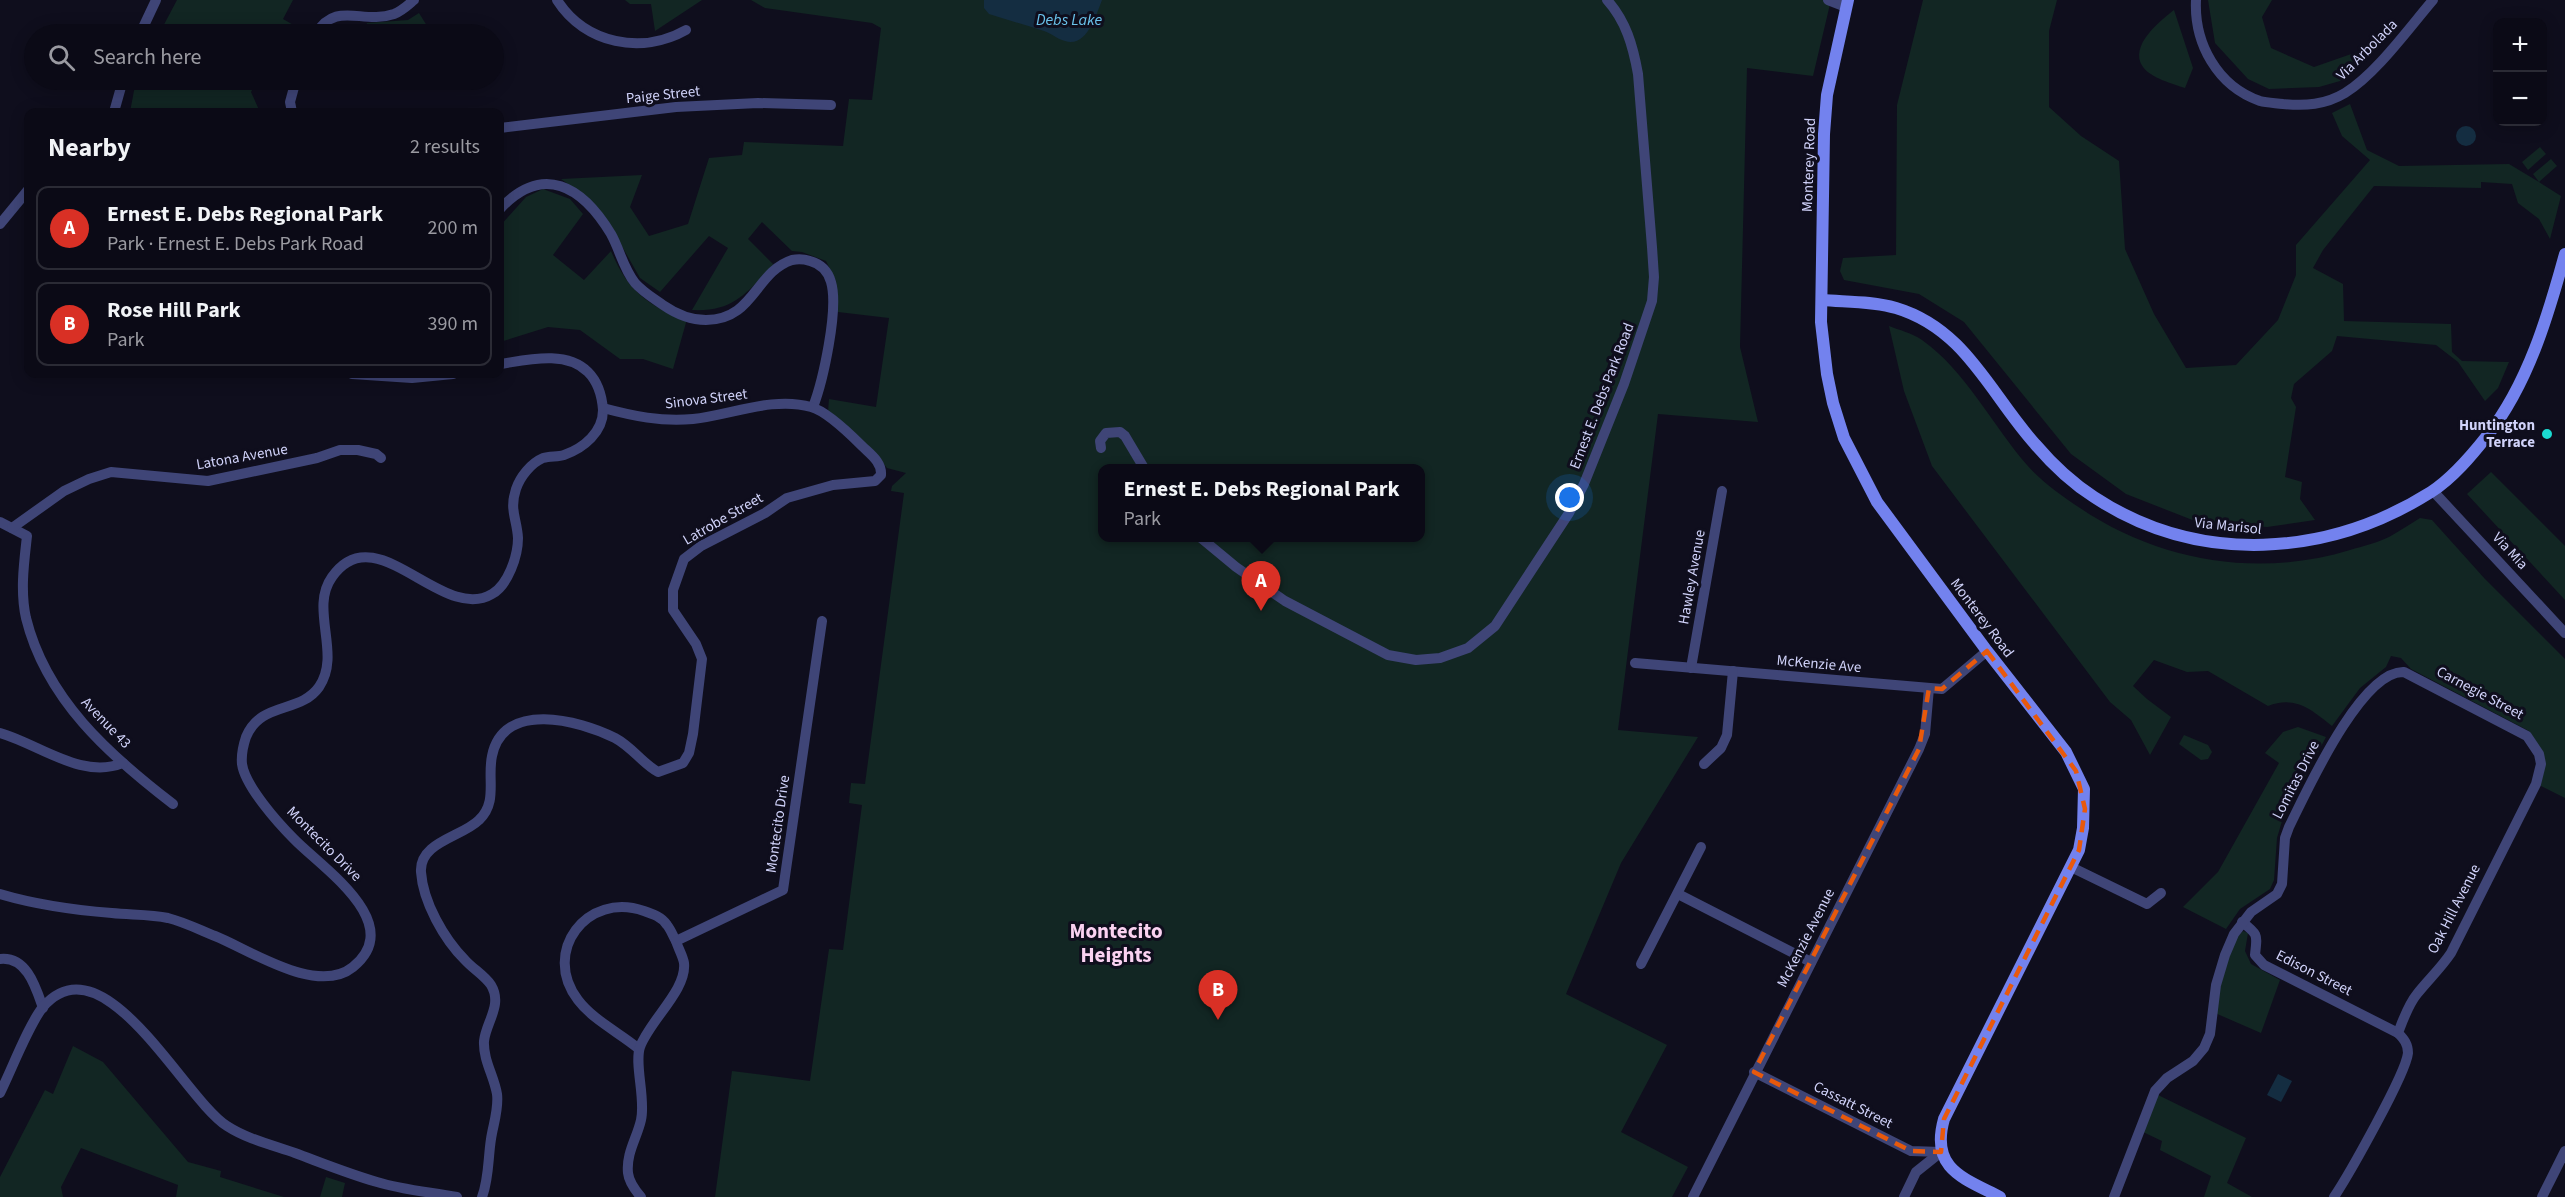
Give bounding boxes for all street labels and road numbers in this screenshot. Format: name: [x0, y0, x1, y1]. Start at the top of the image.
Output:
street label: Via Arbolada: [2332, 15, 2402, 85]
street label: Paige Street: [625, 81, 701, 109]
street label: Monterey Road: [1797, 117, 1821, 213]
street label: Ernest E. Debs Park Road: [1564, 320, 1640, 472]
street label: Sinova Street: [664, 384, 748, 414]
street label: Latona Avenue: [195, 439, 289, 475]
street label: Latrobe Street: [679, 488, 767, 550]
street label: Via Marisol: [2193, 512, 2263, 540]
street label: Hawley Avenue: [1673, 528, 1711, 626]
street label: Via Mia: [2487, 528, 2533, 574]
street label: Monterey Road: [1945, 574, 2019, 662]
street label: McKenzie Ave: [1776, 650, 1862, 678]
street label: Carnegie Street: [2433, 661, 2527, 725]
street label: Avenue 43: [76, 693, 136, 753]
street label: Lomitas Drive: [2267, 737, 2325, 823]
street label: Montecito Drive: [761, 774, 795, 874]
street label: Montecito Drive: [282, 802, 366, 886]
street label: Oak Hill Avenue: [2422, 860, 2486, 958]
street label: McKenzie Avenue: [1772, 885, 1840, 991]
street label: Edison Street: [2272, 945, 2356, 1001]
street label: Cassatt Street: [1810, 1076, 1896, 1134]

